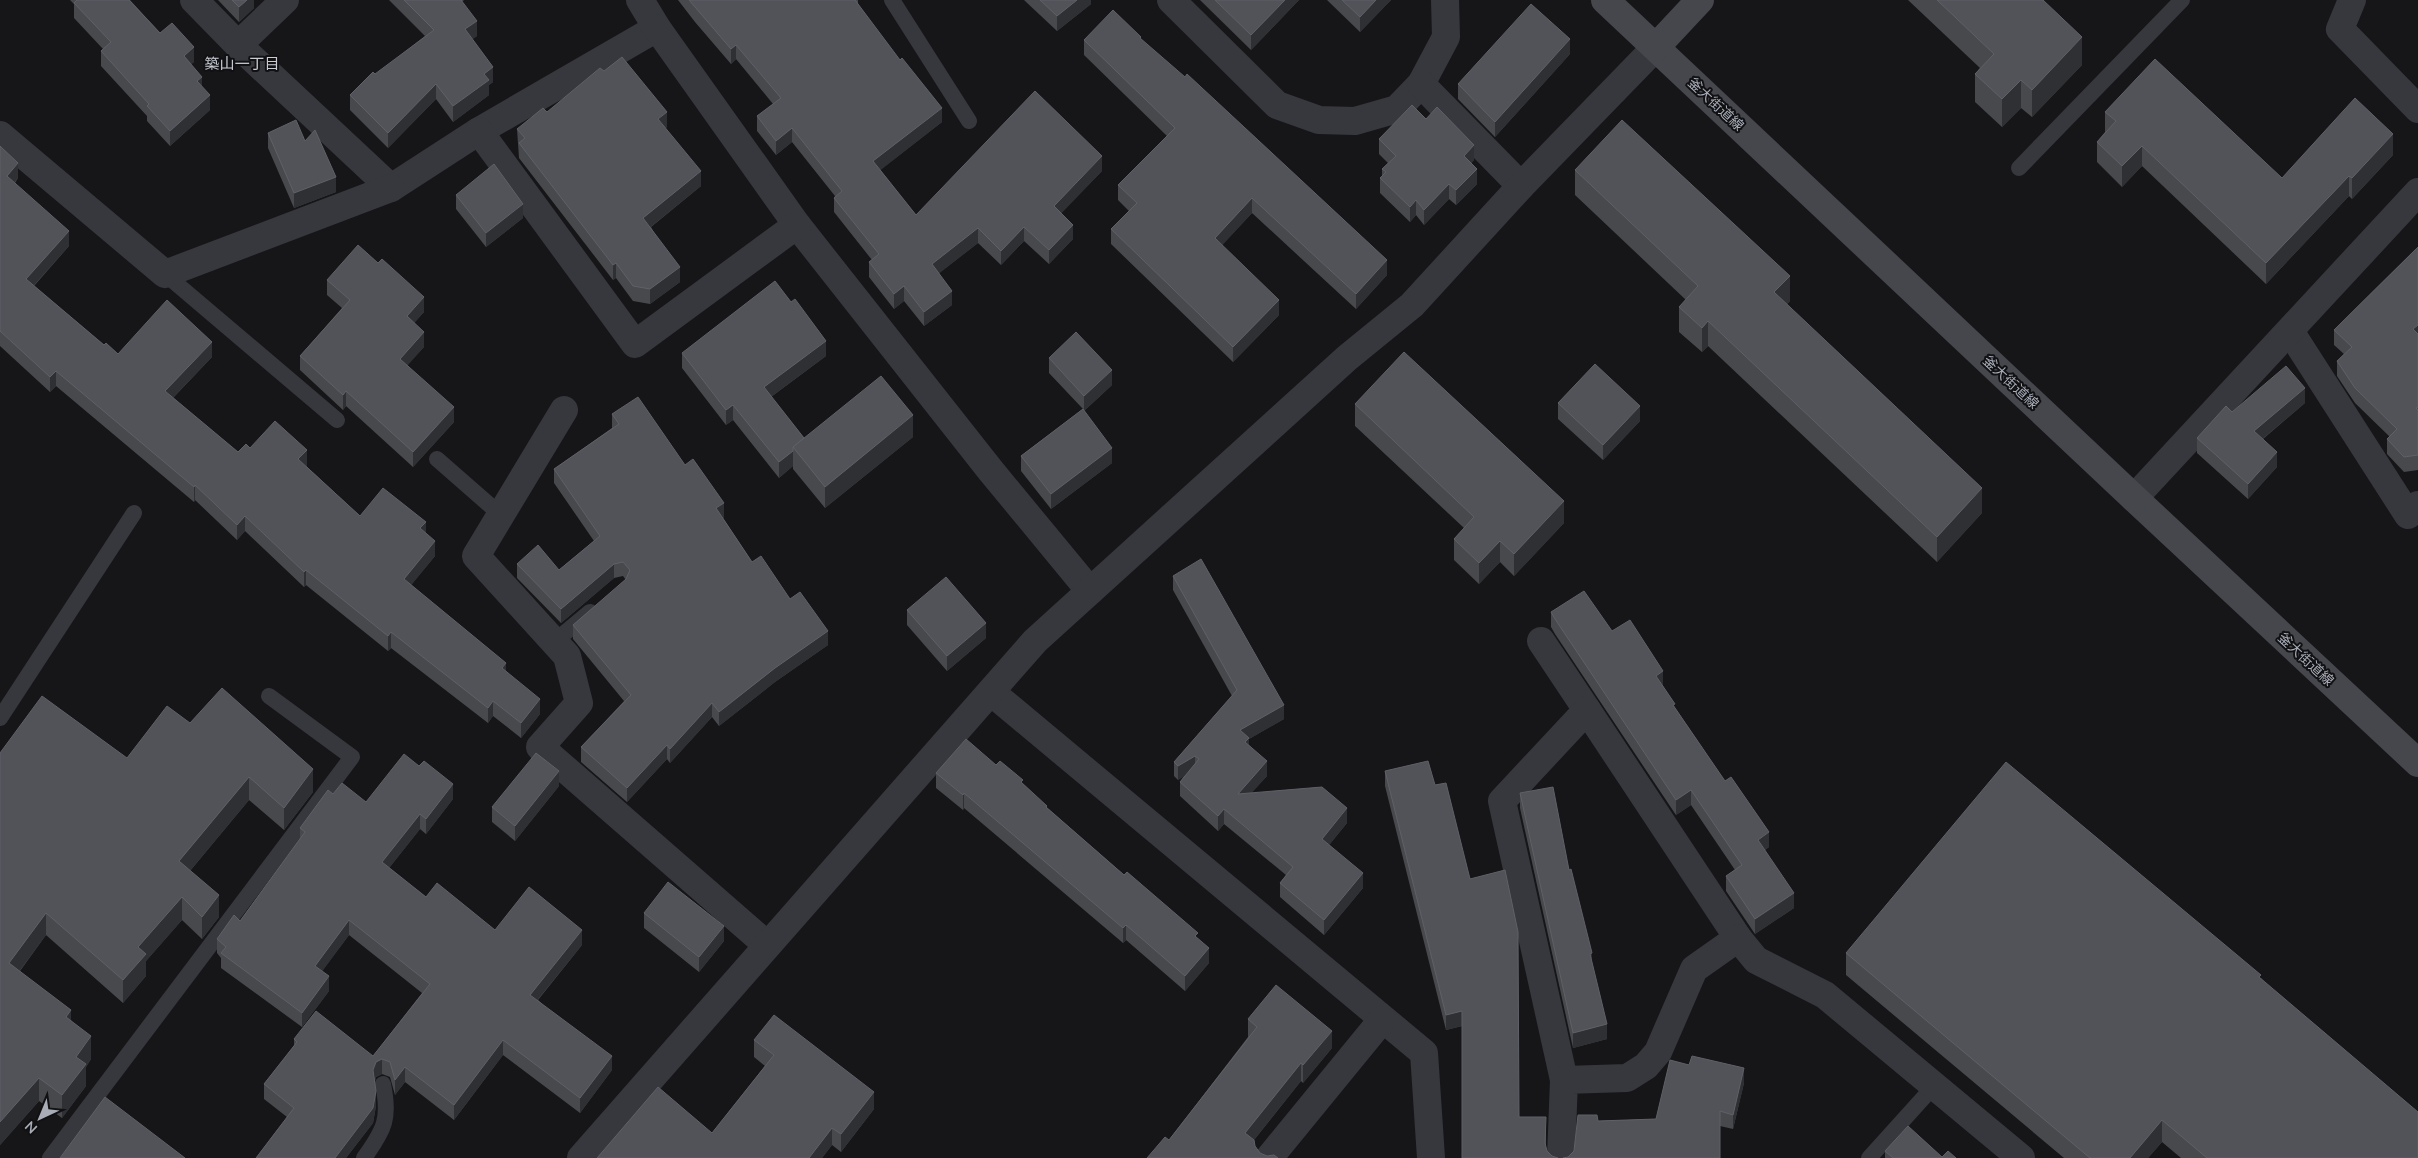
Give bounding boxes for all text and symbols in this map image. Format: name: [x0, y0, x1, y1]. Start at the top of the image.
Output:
district label: 築山一丁目: [204, 54, 280, 73]
street label: 釜大街道線: [1684, 74, 1748, 134]
street label: 釜大街道線: [1979, 352, 2043, 412]
street label: 釜大街道線: [2274, 629, 2338, 689]
north arrow: [15, 1093, 65, 1143]
text: N: [21, 1117, 41, 1137]

